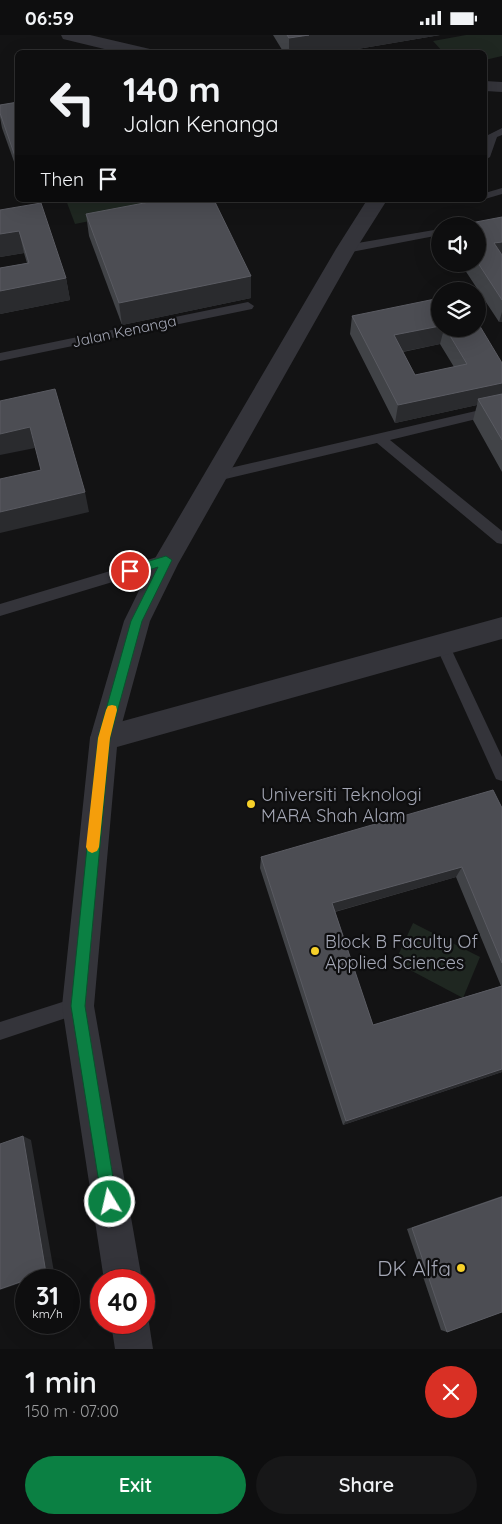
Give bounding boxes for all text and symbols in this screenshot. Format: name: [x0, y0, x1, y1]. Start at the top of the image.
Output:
text: 06:59: [25, 6, 74, 30]
text: 140 m: [123, 67, 221, 111]
icon: left: [40, 70, 105, 135]
text: Jalan Kenanga: [123, 110, 279, 138]
icon: arrive: [94, 165, 122, 193]
text: Then: [40, 167, 84, 191]
map controls: [431, 217, 486, 337]
button: sound: [431, 217, 486, 272]
button: layers: [431, 282, 486, 337]
street label: Jalan Kenanga: [70, 311, 178, 351]
pin: [109, 550, 151, 592]
icon: arrive: [116, 557, 144, 585]
place label: Universiti Teknologi MARA Shah Alam: [261, 783, 422, 827]
marker: Universiti Teknologi MARA Shah Alam: [245, 798, 257, 810]
place label: Block B Faculty Of Applied Sciences: [325, 930, 478, 974]
marker: Block B Faculty Of Applied Sciences: [309, 945, 321, 957]
position arrow: [83, 1175, 135, 1227]
place label: DK Alfa: [377, 1255, 451, 1281]
marker: DK Alfa: [455, 1262, 467, 1274]
speed limit sign: 40: [90, 1269, 155, 1334]
text: 31: [36, 1280, 59, 1311]
text: km/h: [32, 1306, 63, 1321]
text: 1 min: [25, 1363, 97, 1401]
button: close: [425, 1366, 477, 1418]
text: 150 m · 07:00: [25, 1401, 119, 1421]
button: Exit: [25, 1456, 246, 1514]
button: Share: [256, 1456, 477, 1514]

